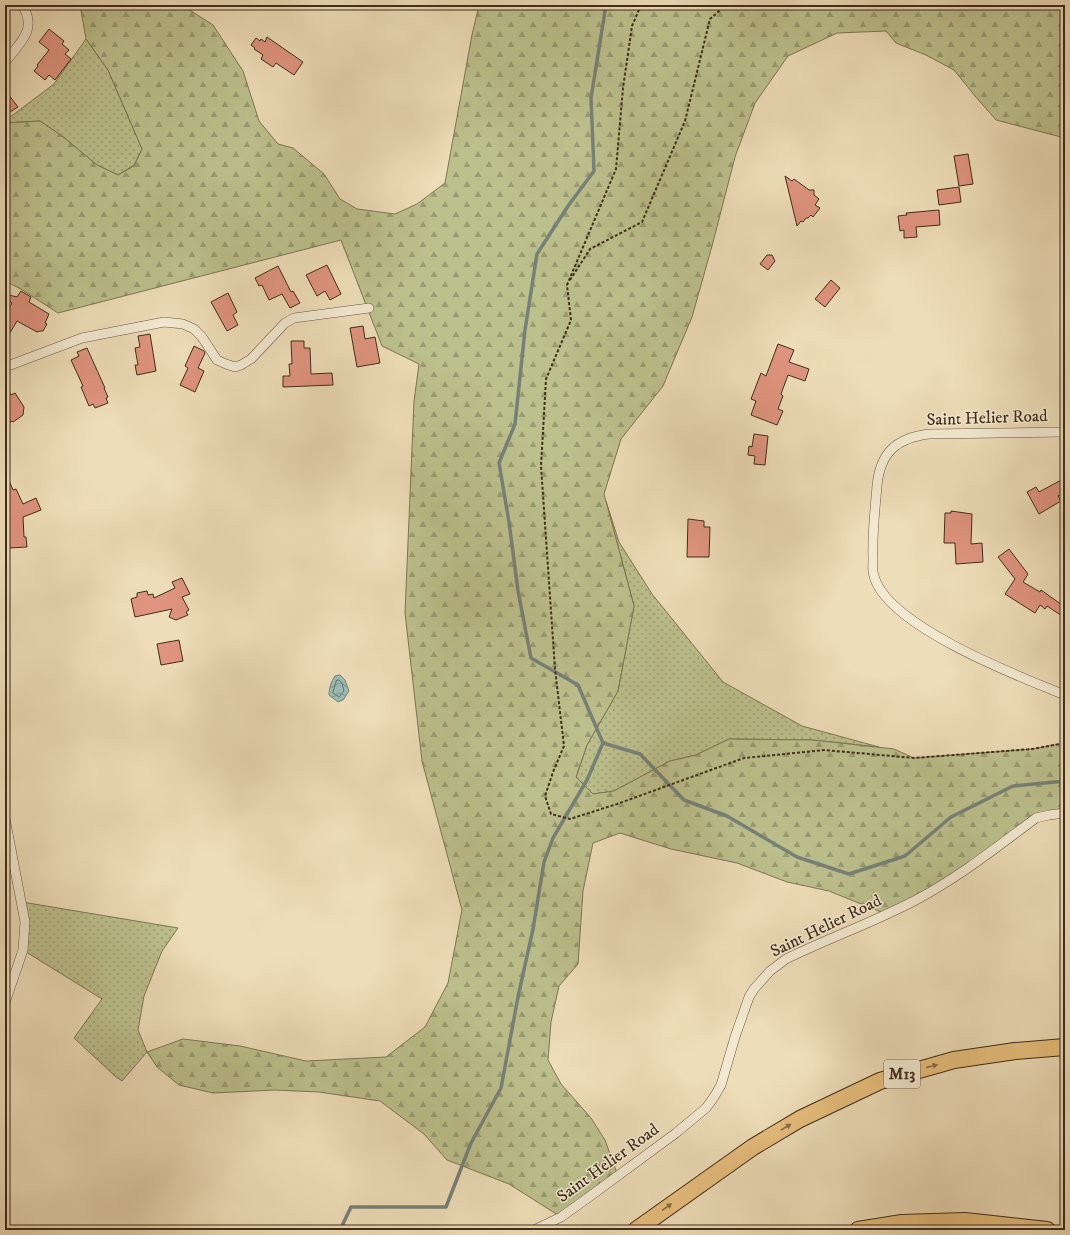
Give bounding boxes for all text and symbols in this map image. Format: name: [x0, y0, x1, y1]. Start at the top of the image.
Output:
street label: Saint Helier Road: [926, 405, 1048, 431]
street label: Saint Helier Road: [767, 889, 886, 962]
road number: M13: [884, 1060, 920, 1088]
one-way arrow: [926, 1063, 938, 1069]
street label: Saint Helier Road: [553, 1118, 664, 1208]
one-way arrow: [781, 1123, 791, 1131]
one-way arrow: [662, 1203, 673, 1211]

